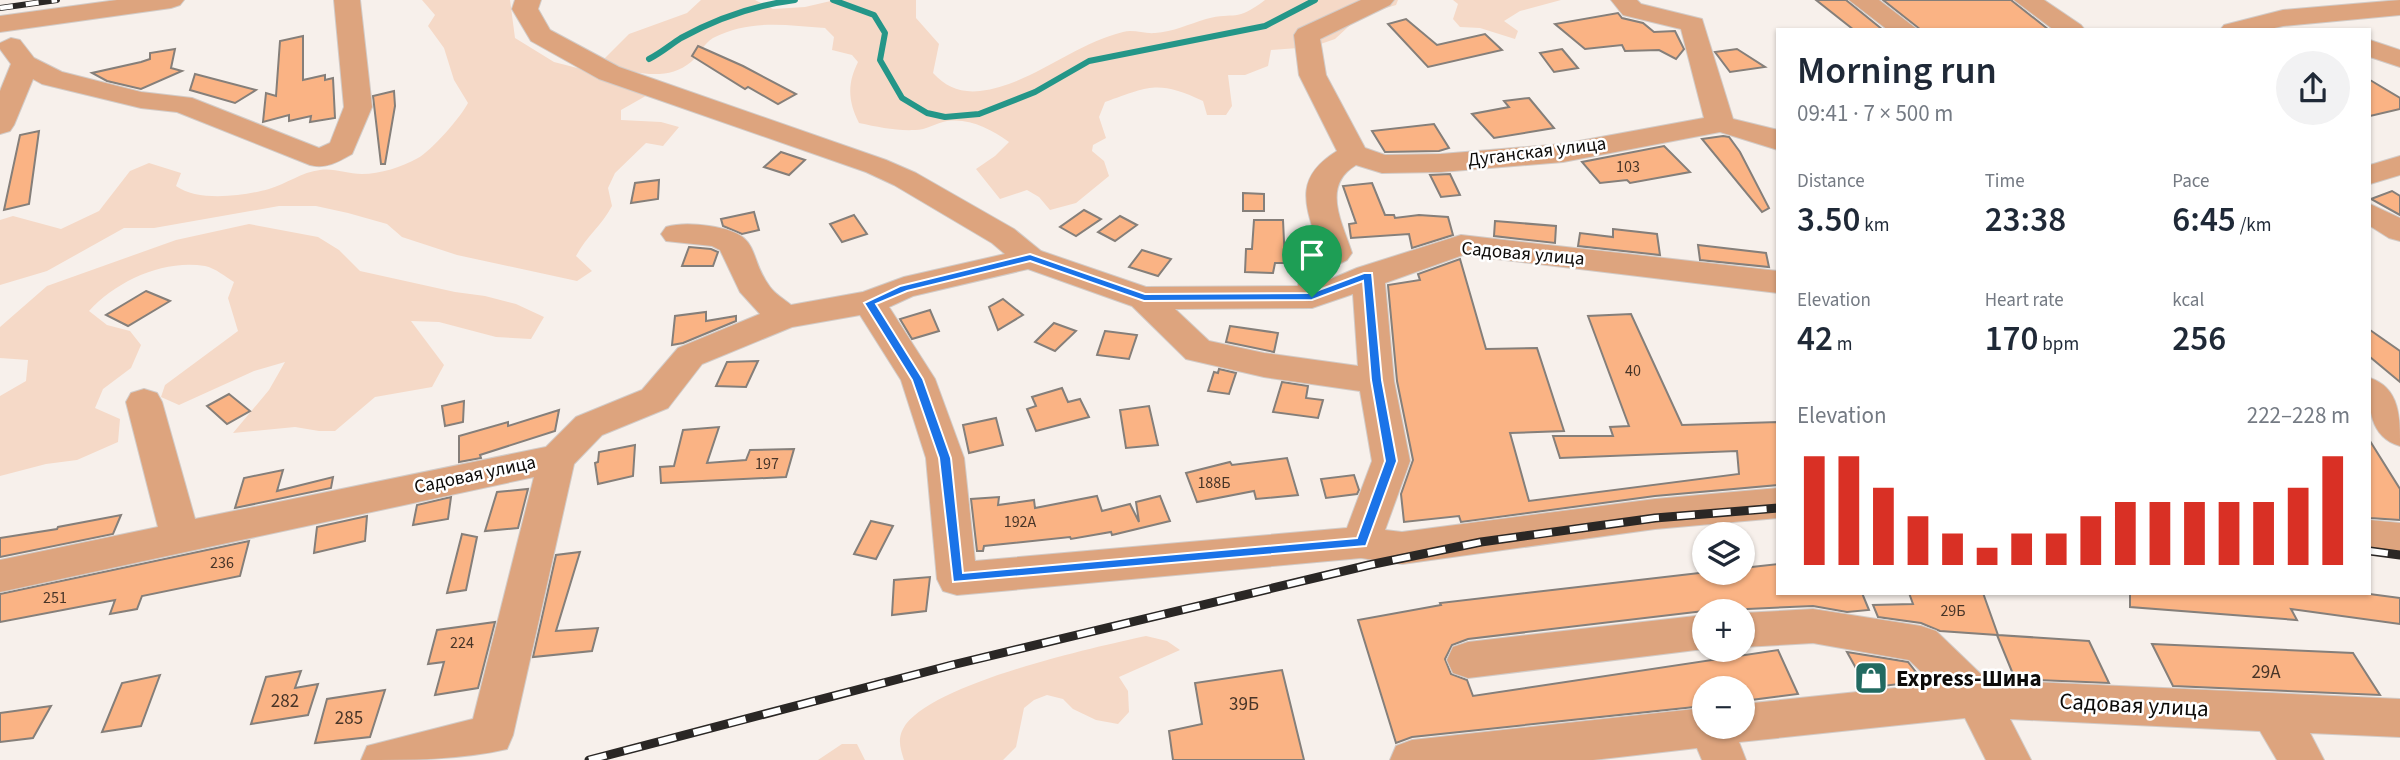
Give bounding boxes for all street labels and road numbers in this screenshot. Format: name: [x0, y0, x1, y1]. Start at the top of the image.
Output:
street label: Дуганская улица: [1466, 130, 1608, 174]
street label: Садовая улица: [1460, 235, 1586, 273]
street label: Садовая улица: [412, 449, 538, 501]
street label: Садовая улица: [2059, 685, 2209, 725]

